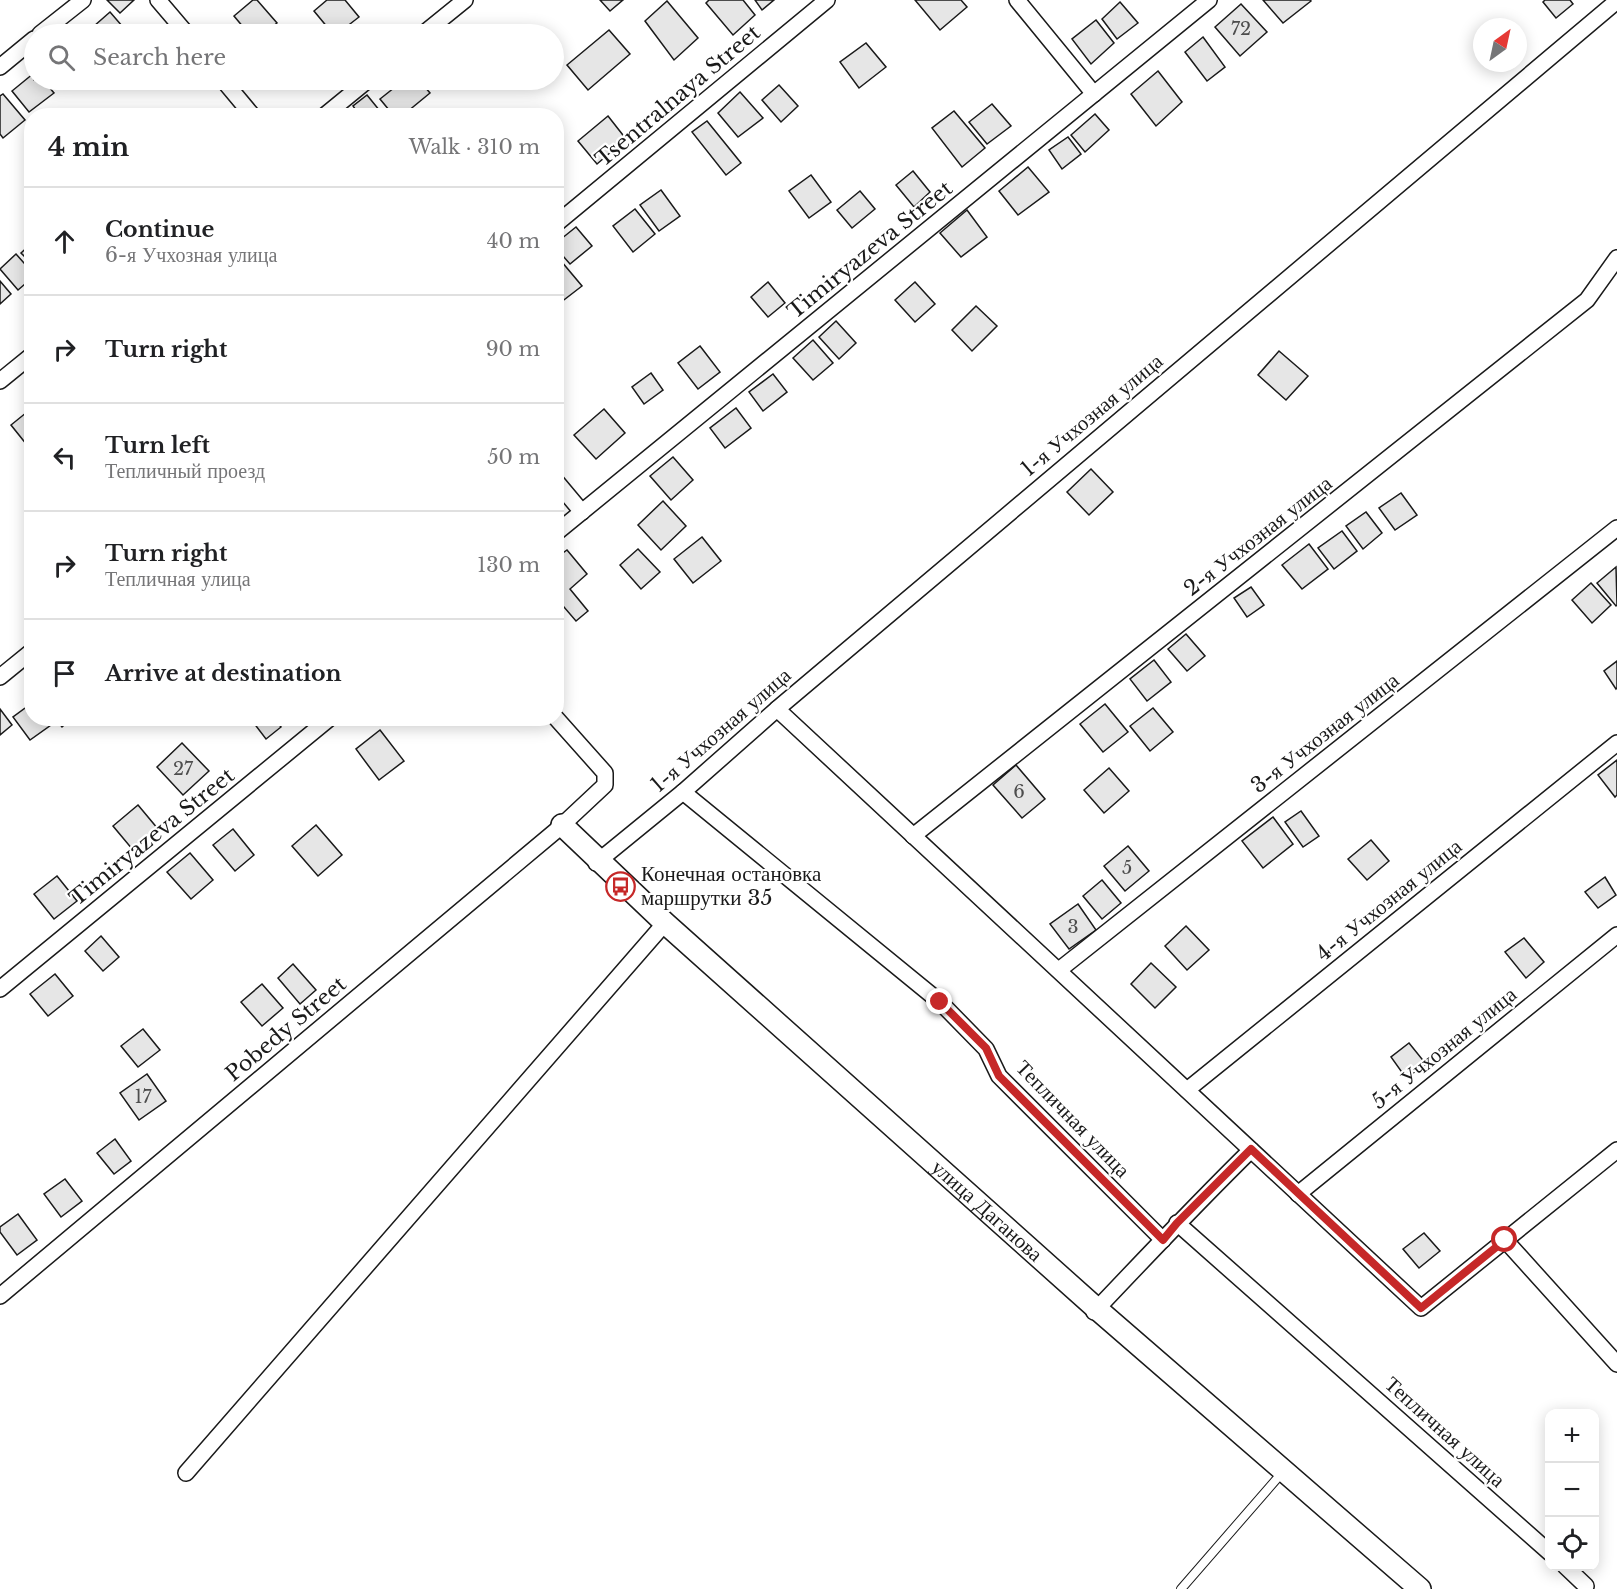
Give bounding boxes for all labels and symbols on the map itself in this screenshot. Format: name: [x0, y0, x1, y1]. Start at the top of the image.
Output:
house number: 72: [1231, 18, 1251, 40]
north arrow: [1473, 18, 1527, 72]
street label: Tsentralnaya Street: [590, 20, 766, 172]
street label: Timiryazeva Street: [782, 175, 958, 324]
street label: 1-я Учхозная улица: [1016, 348, 1169, 482]
street label: 2-я Учхозная улица: [1179, 470, 1338, 602]
street label: 1-я Учхозная улица: [646, 662, 797, 798]
street label: 3-я Учхозная улица: [1246, 667, 1405, 799]
house number: 27: [173, 758, 194, 780]
street label: Timiryazeva Street: [64, 762, 240, 911]
house number: 6: [1013, 781, 1025, 803]
street label: 4-я Учхозная улица: [1311, 833, 1468, 967]
house number: 5: [1122, 857, 1132, 879]
place label: Конечная остановка маршрутки 35: [641, 861, 822, 911]
bus stop icon: Конечная остановка маршрутки 35: [604, 870, 636, 902]
house number: 3: [1067, 916, 1079, 938]
street label: Pobedy Street: [220, 971, 352, 1087]
street label: 5-я Учхозная улица: [1366, 981, 1522, 1115]
route end: [926, 988, 952, 1014]
street label: Тепличная улица: [1011, 1055, 1136, 1184]
house number: 17: [134, 1086, 152, 1108]
street label: улица Даганова: [926, 1154, 1048, 1268]
route start: [1491, 1226, 1517, 1252]
street label: Тепличная улица: [1379, 1371, 1511, 1493]

